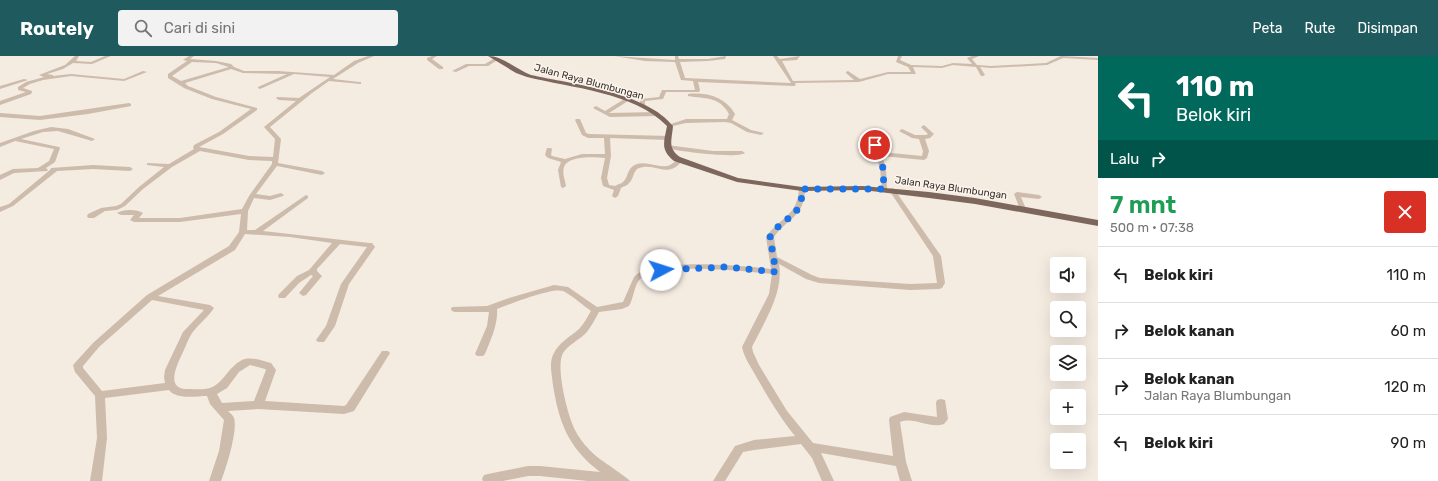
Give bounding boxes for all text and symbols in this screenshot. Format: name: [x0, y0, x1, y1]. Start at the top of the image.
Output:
search box: [118, 10, 398, 46]
text: Routely: [20, 17, 94, 40]
icon: search: [132, 17, 154, 39]
text: Cari di sini: [164, 19, 235, 37]
text: Peta: [1253, 20, 1283, 37]
text: Rute: [1305, 20, 1335, 37]
text: Disimpan: [1357, 20, 1418, 37]
street label: Jalan Raya Blumbungan: [533, 62, 645, 102]
text: 110 m: [1176, 70, 1254, 103]
icon: left: [1110, 72, 1162, 124]
text: Belok kiri: [1176, 104, 1251, 126]
pin: [858, 128, 892, 162]
icon: arrive: [864, 134, 886, 156]
icon: right: [1147, 148, 1169, 170]
text: Lalu: [1110, 150, 1139, 168]
street label: Jalan Raya Blumbungan: [894, 174, 1008, 202]
text: 7 mnt: [1110, 191, 1176, 219]
button: close: [1384, 191, 1426, 233]
text: 500 m · 07:38: [1110, 220, 1194, 235]
position arrow: [640, 249, 682, 291]
map controls: [1050, 257, 1086, 469]
button: sound: [1050, 257, 1086, 293]
icon: left: [1110, 264, 1132, 286]
text: Belok kiri: [1144, 266, 1213, 284]
text: 110 m: [1387, 266, 1426, 284]
button: search: [1050, 301, 1086, 337]
icon: right: [1110, 320, 1132, 342]
text: Belok kanan: [1144, 322, 1234, 340]
text: 60 m: [1390, 322, 1426, 340]
button: layers: [1050, 345, 1086, 381]
text: Belok kanan: [1144, 370, 1234, 388]
icon: right: [1110, 376, 1132, 398]
text: 120 m: [1384, 378, 1426, 396]
text: Jalan Raya Blumbungan: [1144, 388, 1291, 403]
button: +: [1050, 389, 1086, 425]
icon: left: [1110, 432, 1132, 454]
button: −: [1050, 433, 1086, 469]
text: Belok kiri: [1144, 434, 1213, 452]
text: 90 m: [1391, 434, 1426, 452]

